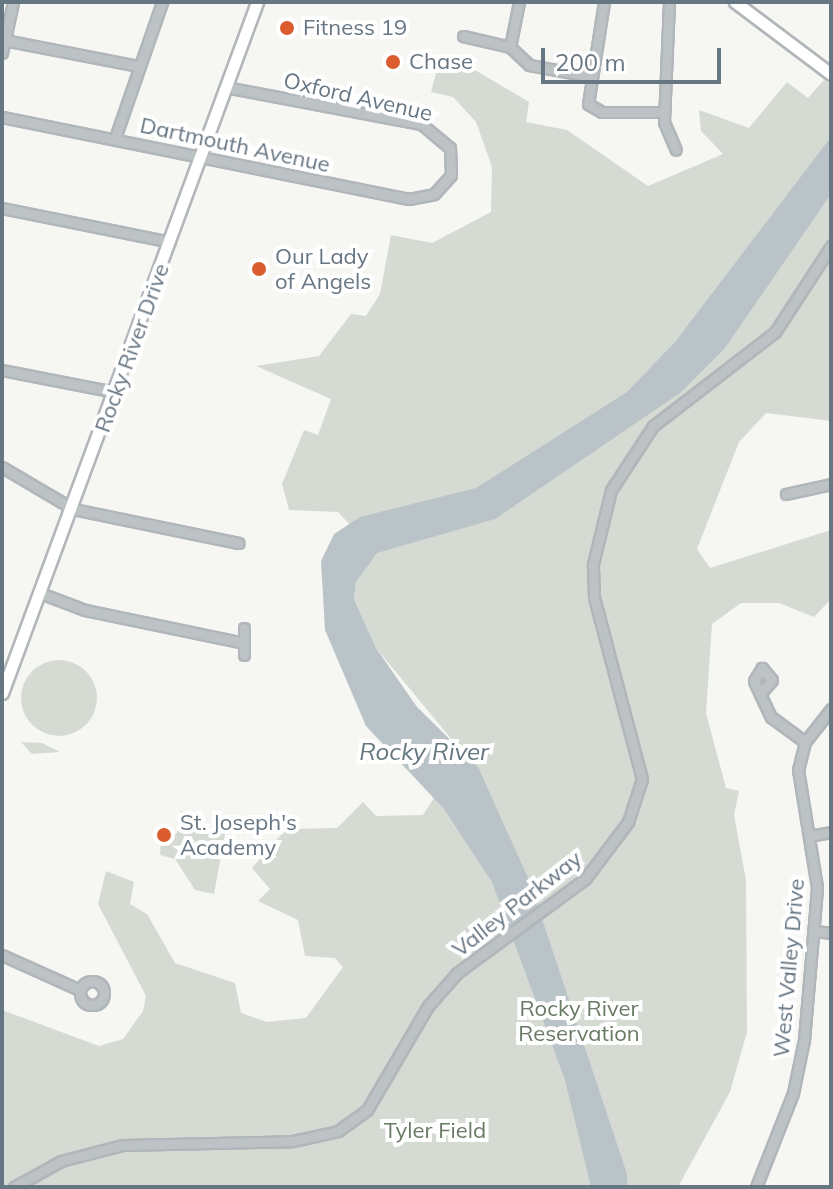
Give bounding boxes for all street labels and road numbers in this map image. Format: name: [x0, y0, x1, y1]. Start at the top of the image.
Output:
street label: Oxford Avenue: [281, 67, 435, 127]
street label: Dartmouth Avenue: [138, 112, 332, 178]
street label: Rocky River Drive: [89, 260, 175, 436]
street label: Valley Parkway: [447, 845, 587, 963]
street label: West Valley Drive: [768, 877, 810, 1059]

